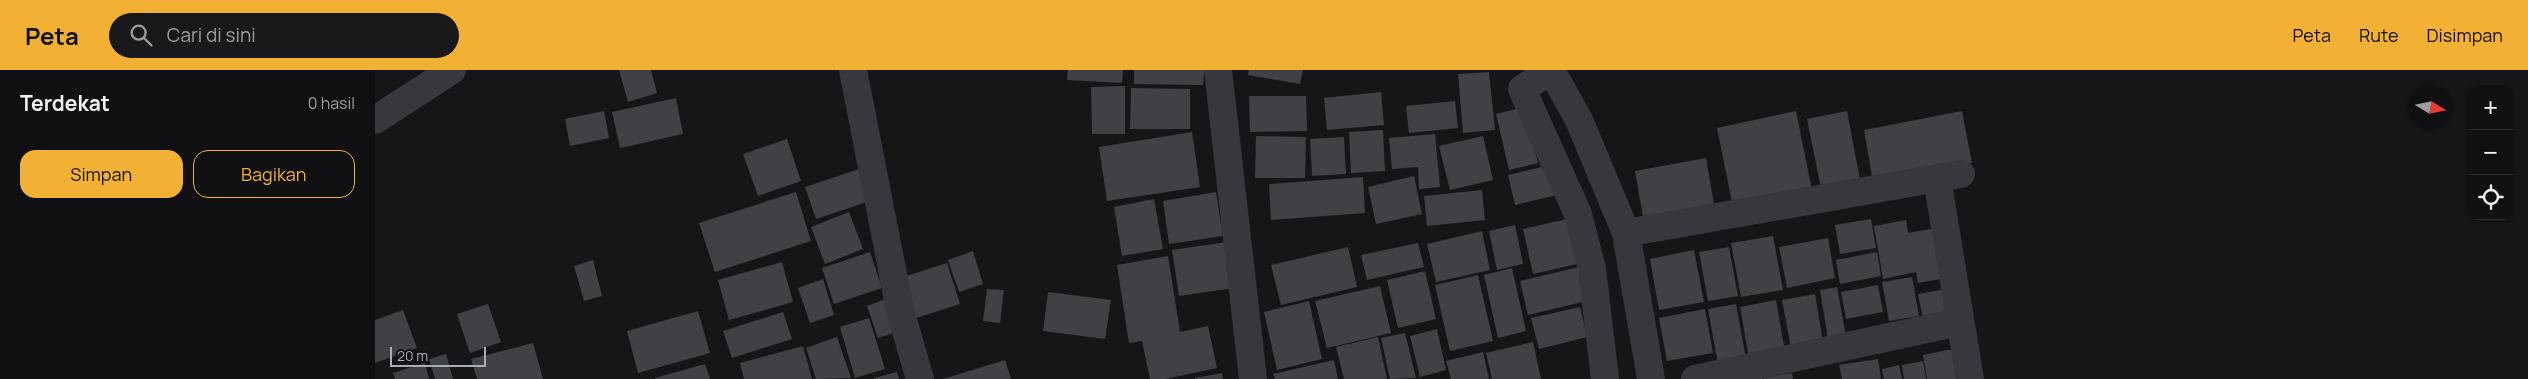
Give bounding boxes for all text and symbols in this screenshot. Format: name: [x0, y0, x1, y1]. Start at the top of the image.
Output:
search box: [109, 13, 459, 58]
text: Peta: [25, 19, 79, 52]
icon: search: [127, 21, 155, 49]
text: Cari di sini: [167, 22, 256, 48]
text: Peta: [2292, 23, 2331, 47]
text: Rute: [2359, 23, 2398, 47]
text: Disimpan: [2426, 23, 2503, 47]
north arrow: [2408, 85, 2453, 130]
map controls: [2468, 85, 2513, 220]
button: +: [2468, 85, 2513, 130]
text: Terdekat: [20, 89, 110, 117]
text: 0 hasil: [308, 92, 355, 114]
button: −: [2468, 130, 2513, 175]
button: Simpan: [20, 150, 183, 198]
button: Bagikan: [193, 150, 355, 198]
button: locate: [2468, 175, 2513, 220]
scale bar: [390, 344, 486, 367]
text: 20 m: [397, 346, 428, 365]

